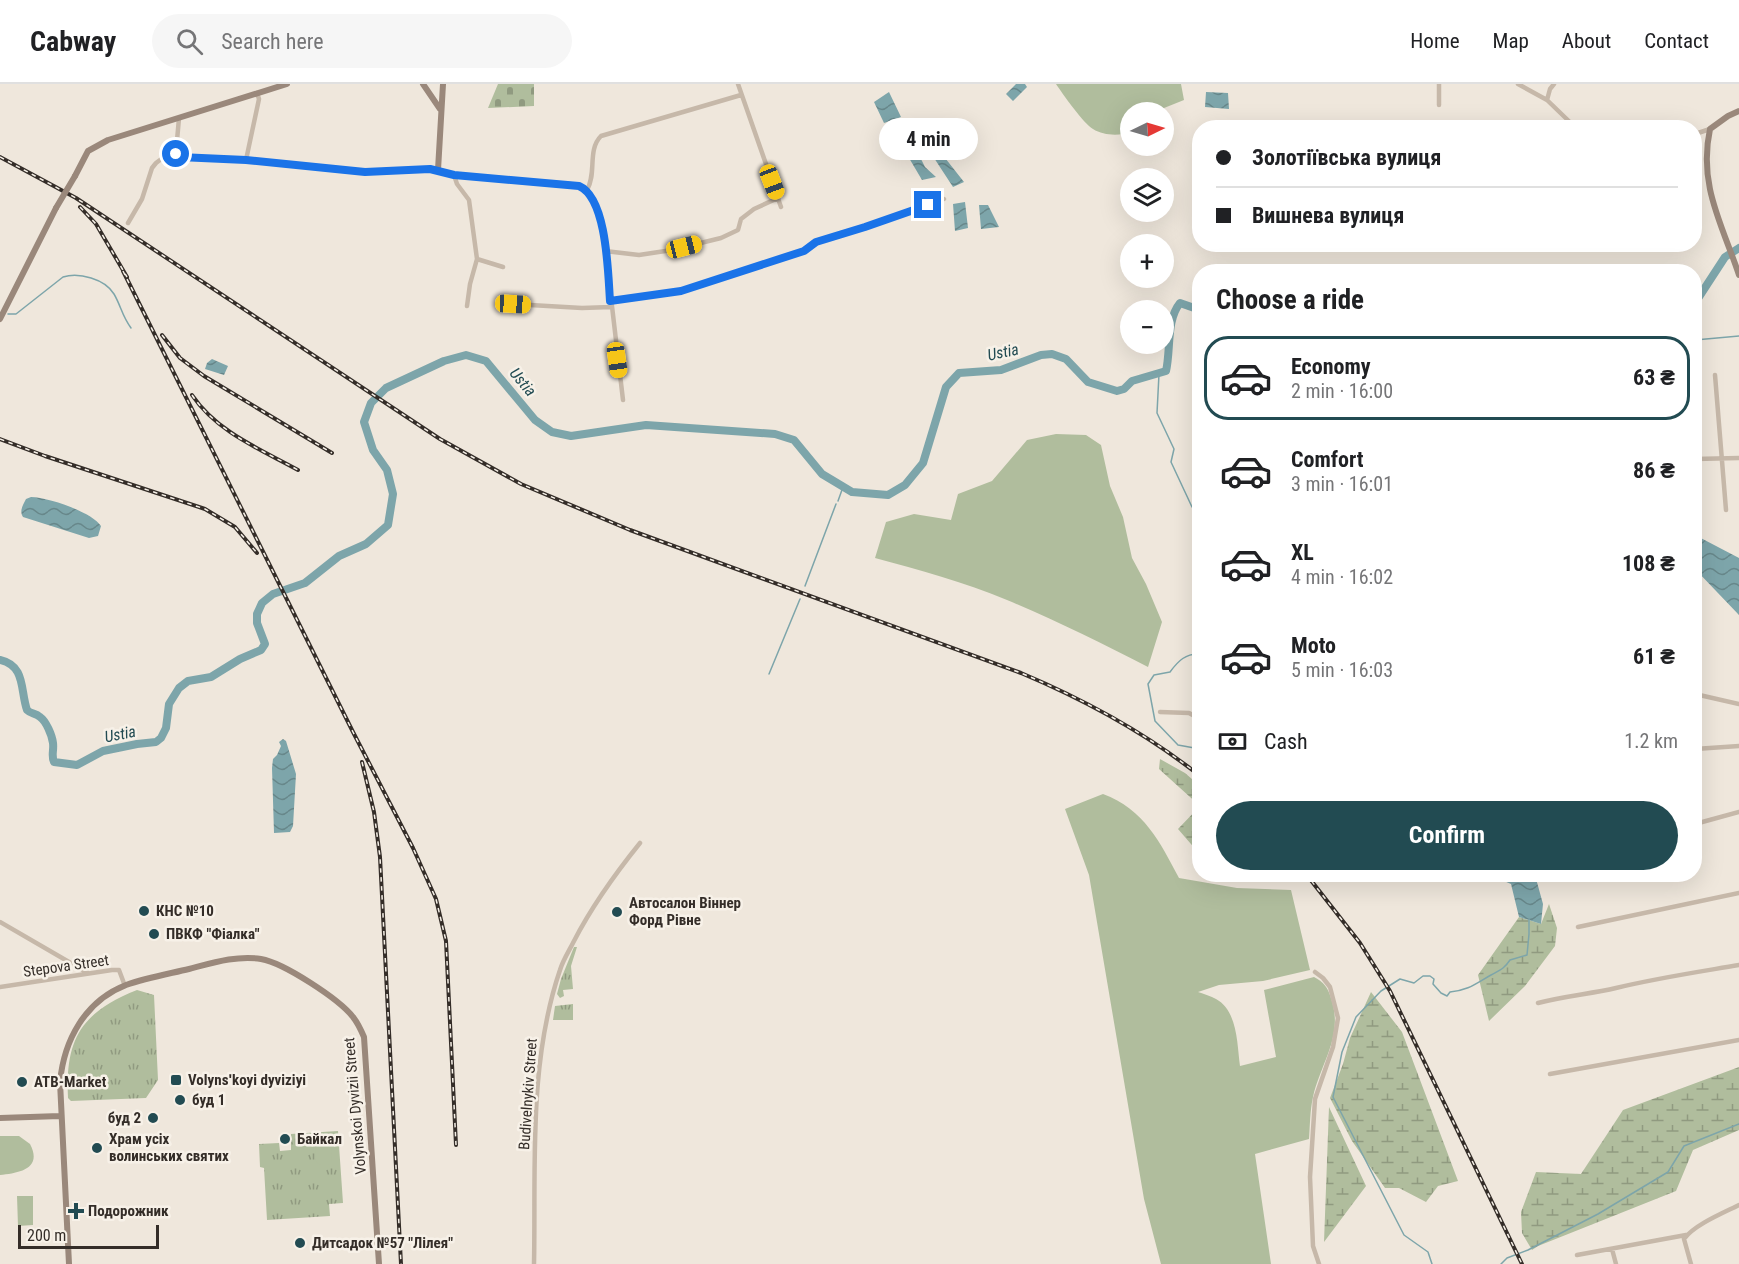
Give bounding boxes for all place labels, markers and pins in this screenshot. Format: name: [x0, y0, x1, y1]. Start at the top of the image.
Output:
place label: Автосалон Віннер Форд Рівне: [629, 894, 741, 929]
place label: КНС №10: [156, 902, 214, 920]
marker: КНС №10: [137, 904, 151, 918]
marker: Автосалон Віннер Форд Рівне: [610, 905, 624, 919]
place label: ПВКФ "Фіалка": [166, 925, 260, 943]
marker: ПВКФ "Фіалка": [147, 927, 161, 941]
place label: Volynsʹkoyi dyviziyi: [188, 1071, 306, 1089]
place label: ATB-Market: [34, 1073, 107, 1091]
marker: Volynsʹkoyi dyviziyi: [169, 1073, 183, 1087]
marker: ATB-Market: [15, 1075, 29, 1089]
place label: буд 1: [192, 1091, 225, 1109]
marker: буд 1: [173, 1093, 187, 1107]
place label: буд 2: [108, 1109, 141, 1127]
marker: буд 2: [146, 1111, 160, 1125]
place label: Храм усіх волинських святих: [109, 1130, 229, 1165]
place label: Байкал: [297, 1130, 342, 1148]
marker: Байкал: [278, 1132, 292, 1146]
marker: Храм усіх волинських святих: [90, 1141, 104, 1155]
place label: Подорожник: [88, 1202, 169, 1220]
marker: Подорожник: [69, 1204, 83, 1218]
place label: Дитсадок №57 "Лілея": [312, 1234, 453, 1252]
marker: Дитсадок №57 "Лілея": [293, 1236, 307, 1250]

